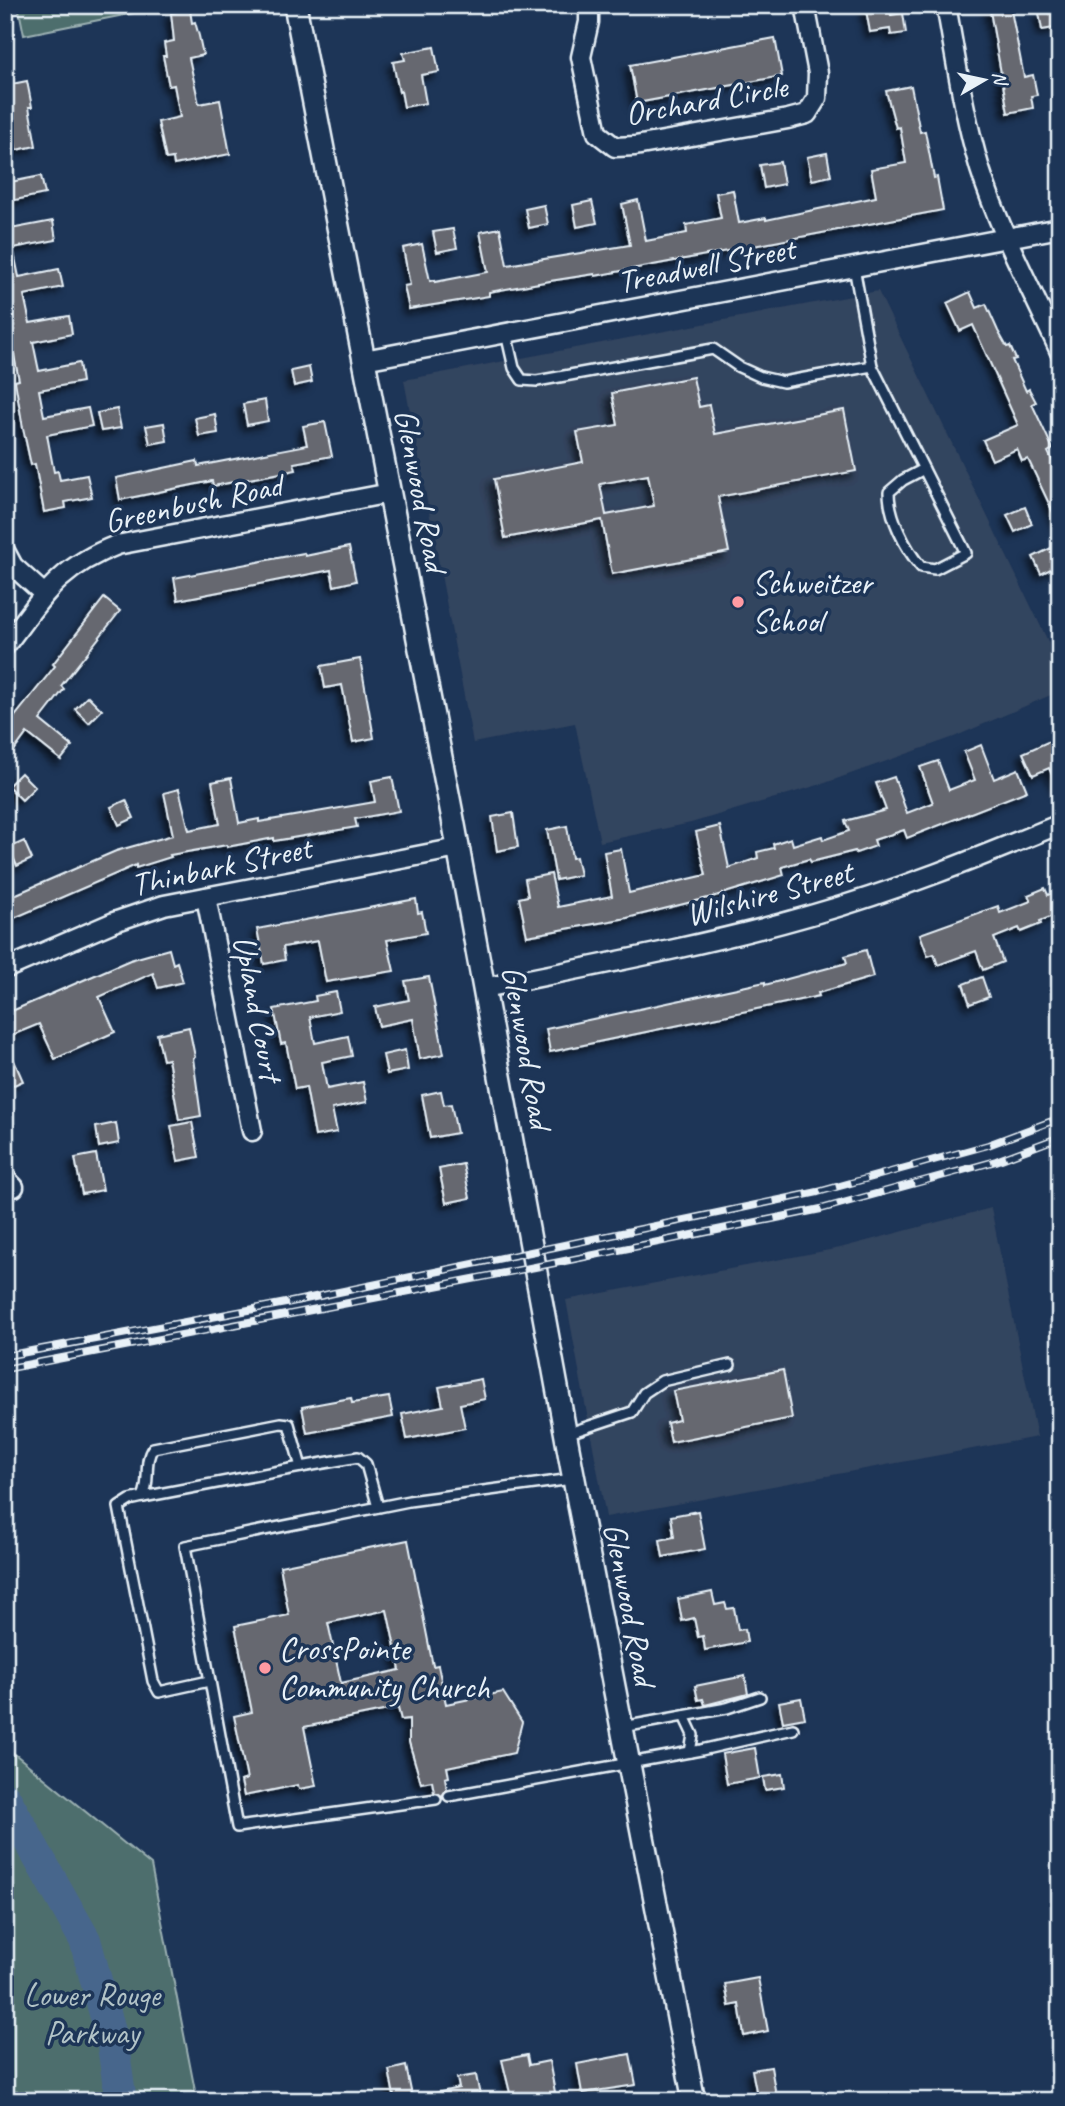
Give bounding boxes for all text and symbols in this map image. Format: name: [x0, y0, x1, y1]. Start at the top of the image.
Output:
north arrow: [950, 46, 1020, 116]
street label: Orchard Circle: [622, 65, 792, 135]
text: N: [987, 70, 1013, 88]
street label: Treadwell Street: [614, 227, 801, 303]
street label: Glenwood Road: [385, 405, 458, 579]
street label: Greenbush Road: [100, 463, 290, 542]
place label: Schweitzer School: [752, 562, 875, 642]
marker: Schweitzer School: [730, 594, 746, 610]
street label: Thinbark Street: [127, 826, 318, 906]
street label: Wilshire Street: [681, 850, 860, 935]
street label: Upland Court: [223, 932, 293, 1088]
street label: Glenwood Road: [492, 963, 563, 1136]
street label: Glenwood Road: [594, 1519, 667, 1693]
place label: CrossPointe Community Church: [279, 1628, 491, 1708]
marker: CrossPointe Community Church: [257, 1660, 273, 1676]
park label: Lower Rouge Parkway: [24, 1974, 162, 2054]

